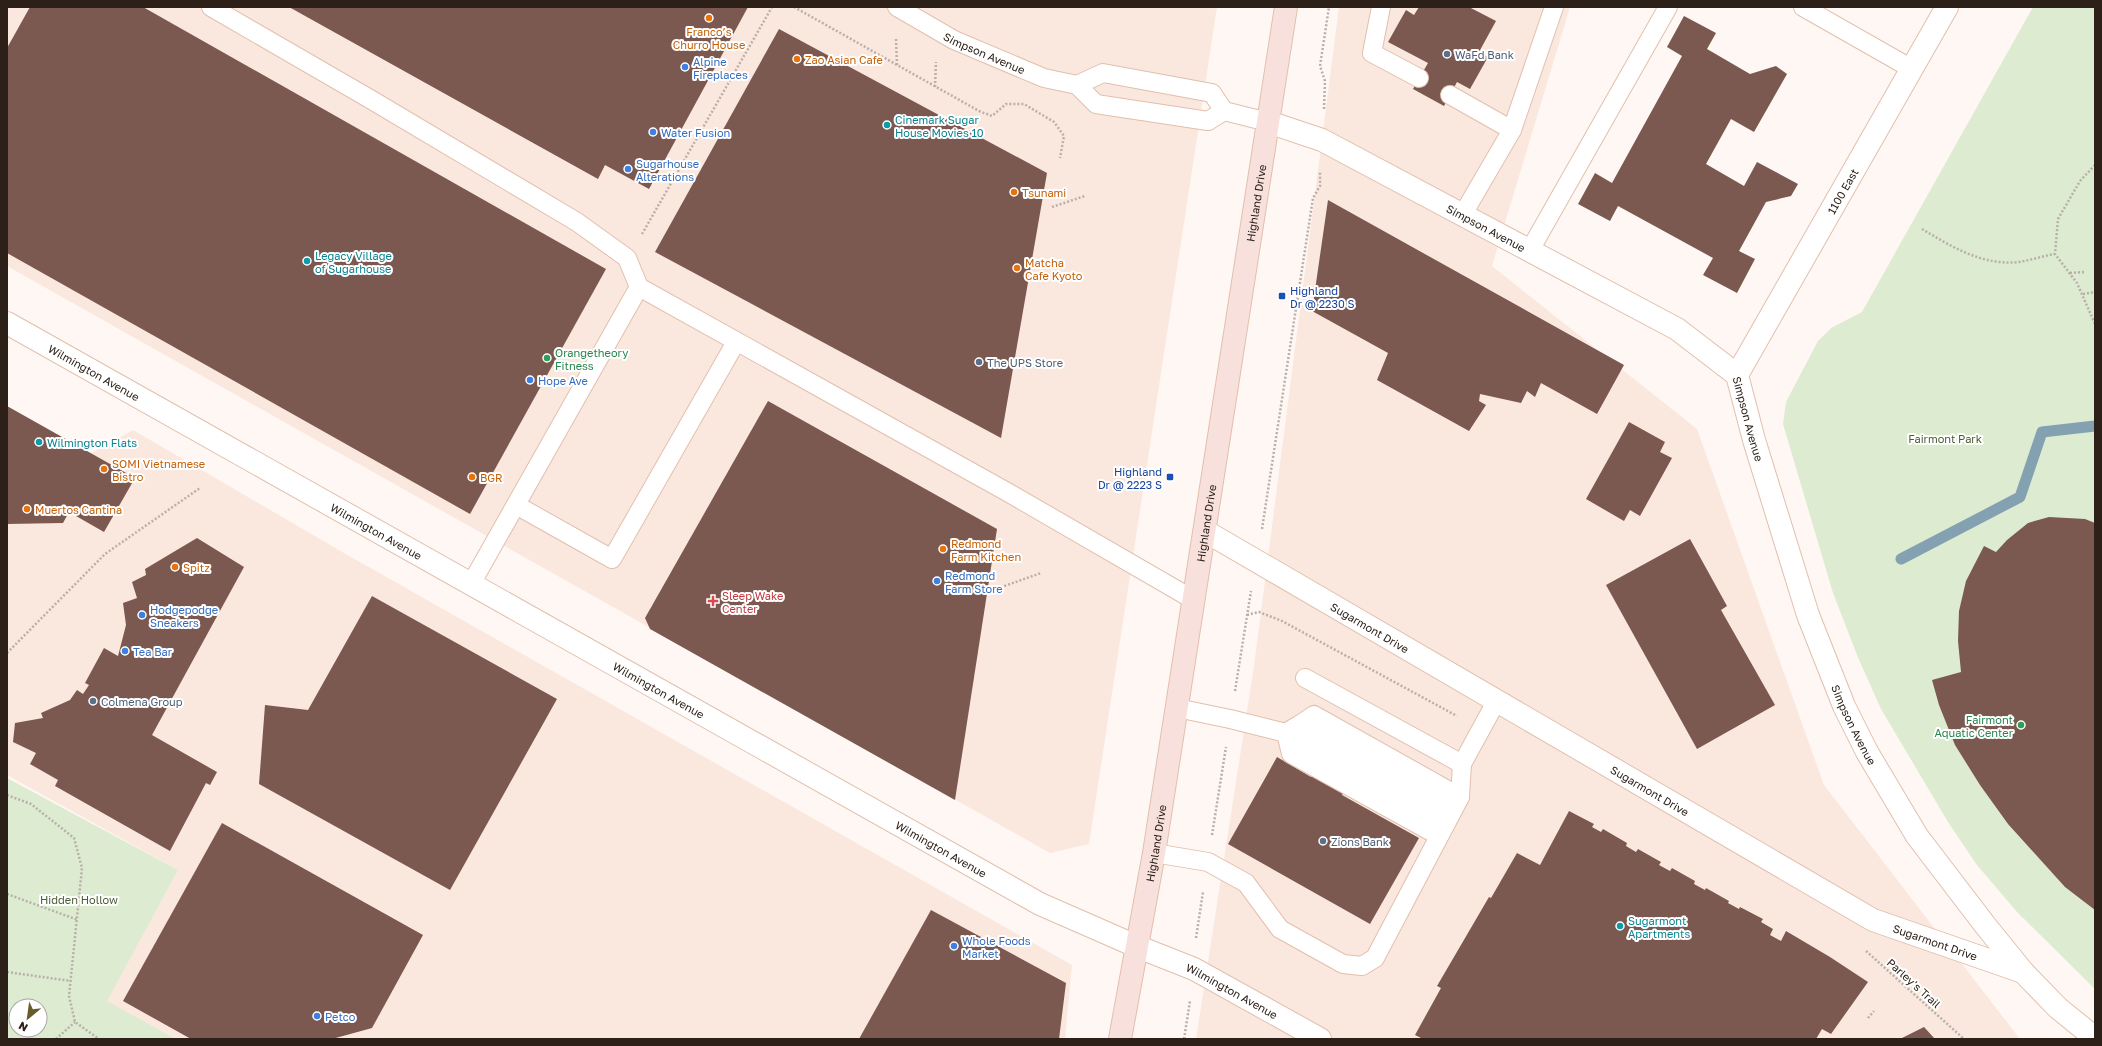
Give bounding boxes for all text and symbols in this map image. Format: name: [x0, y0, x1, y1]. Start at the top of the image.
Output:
marker: Franco’s Churro House: [704, 13, 714, 23]
place label: Franco’s Churro House: [673, 25, 745, 51]
street label: Simpson Avenue: [942, 29, 1027, 76]
place label: WaFd Bank: [1455, 48, 1514, 61]
marker: WaFd Bank: [1442, 49, 1452, 59]
place label: Zao Asian Cafe: [805, 53, 883, 66]
marker: Zao Asian Cafe: [792, 54, 802, 64]
place label: Alpine Fireplaces: [693, 55, 748, 81]
marker: Alpine Fireplaces: [680, 62, 690, 72]
place label: Cinemark Sugar House Movies 10: [895, 113, 984, 139]
marker: Cinemark Sugar House Movies 10: [882, 120, 892, 130]
place label: Water Fusion: [661, 126, 730, 139]
marker: Water Fusion: [648, 127, 658, 137]
place label: Sugarhouse Alterations: [636, 157, 699, 183]
street label: Highland Drive: [1243, 163, 1268, 243]
marker: Sugarhouse Alterations: [623, 164, 633, 174]
street label: 1100 East: [1824, 166, 1860, 216]
place label: Tsunami: [1022, 186, 1066, 199]
marker: Tsunami: [1009, 187, 1019, 197]
street label: Simpson Avenue: [1445, 201, 1528, 254]
place label: Legacy Village of Sugarhouse: [315, 249, 392, 275]
marker: Legacy Village of Sugarhouse: [302, 256, 312, 266]
place label: Matcha Cafe Kyoto: [1025, 256, 1083, 282]
marker: Matcha Cafe Kyoto: [1012, 263, 1022, 273]
place label: Highland Dr @ 2230 S: [1290, 284, 1355, 310]
marker: Highland Dr @ 2230 S: [1277, 291, 1287, 301]
street label: Wilmington Avenue: [46, 341, 142, 403]
place label: Orangetheory Fitness: [555, 346, 628, 372]
marker: Orangetheory Fitness: [542, 353, 552, 363]
place label: The UPS Store: [987, 356, 1063, 369]
marker: The UPS Store: [974, 357, 984, 367]
place label: Hope Ave: [538, 374, 588, 387]
marker: Hope Ave: [525, 375, 535, 385]
street label: Simpson Avenue: [1731, 375, 1767, 463]
park label: Fairmont Park: [1908, 432, 1982, 445]
place label: Wilmington Flats: [47, 436, 137, 449]
marker: Wilmington Flats: [34, 437, 44, 447]
place label: SOMI Vietnamese Bistro: [112, 457, 205, 483]
marker: SOMI Vietnamese Bistro: [99, 464, 109, 474]
place label: Highland Dr @ 2223 S: [1098, 465, 1162, 491]
place label: BGR: [480, 471, 503, 484]
marker: BGR: [467, 472, 477, 482]
marker: Highland Dr @ 2223 S: [1165, 472, 1175, 482]
street label: Highland Drive: [1193, 483, 1218, 563]
street label: Wilmington Avenue: [329, 500, 424, 562]
place label: Muertos Cantina: [35, 503, 122, 516]
marker: Muertos Cantina: [22, 504, 32, 514]
place label: Redmond Farm Kitchen: [951, 537, 1021, 563]
marker: Redmond Farm Kitchen: [938, 544, 948, 554]
place label: Spitz: [183, 561, 210, 574]
marker: Spitz: [170, 562, 180, 572]
place label: Redmond Farm Store: [945, 569, 1003, 595]
marker: Redmond Farm Store: [932, 576, 942, 586]
place label: Sleep Wake Center: [722, 589, 783, 615]
marker: Sleep Wake Center: [707, 595, 719, 607]
street label: Sugarmont Drive: [1329, 599, 1412, 655]
place label: Hodgepodge Sneakers: [150, 603, 218, 629]
marker: Hodgepodge Sneakers: [137, 610, 147, 620]
place label: Tea Bar: [133, 645, 173, 658]
marker: Tea Bar: [120, 646, 130, 656]
street label: Wilmington Avenue: [611, 659, 707, 721]
street label: Simpson Avenue: [1830, 683, 1879, 767]
place label: Colmena Group: [101, 695, 183, 708]
marker: Colmena Group: [88, 696, 98, 706]
place label: Fairmont Aquatic Center: [1935, 713, 2014, 739]
marker: Fairmont Aquatic Center: [2016, 720, 2026, 730]
street label: Sugarmont Drive: [1609, 762, 1692, 818]
street label: Highland Drive: [1142, 804, 1168, 883]
street label: Wilmington Avenue: [893, 818, 989, 879]
place label: Zions Bank: [1331, 835, 1389, 848]
marker: Zions Bank: [1318, 836, 1328, 846]
park label: Hidden Hollow: [40, 893, 118, 906]
place label: Sugarmont Apartments: [1628, 914, 1690, 940]
marker: Sugarmont Apartments: [1615, 921, 1625, 931]
street label: Sugarmont Drive: [1891, 921, 1979, 962]
place label: Whole Foods Market: [962, 934, 1031, 960]
marker: Whole Foods Market: [949, 941, 959, 951]
street label: Parley's Trail: [1885, 956, 1944, 1011]
street label: Wilmington Avenue: [1184, 960, 1280, 1021]
north arrow: [8, 998, 48, 1038]
place label: Petco: [325, 1010, 356, 1023]
marker: Petco: [312, 1011, 322, 1021]
text: N: [16, 1019, 30, 1035]

